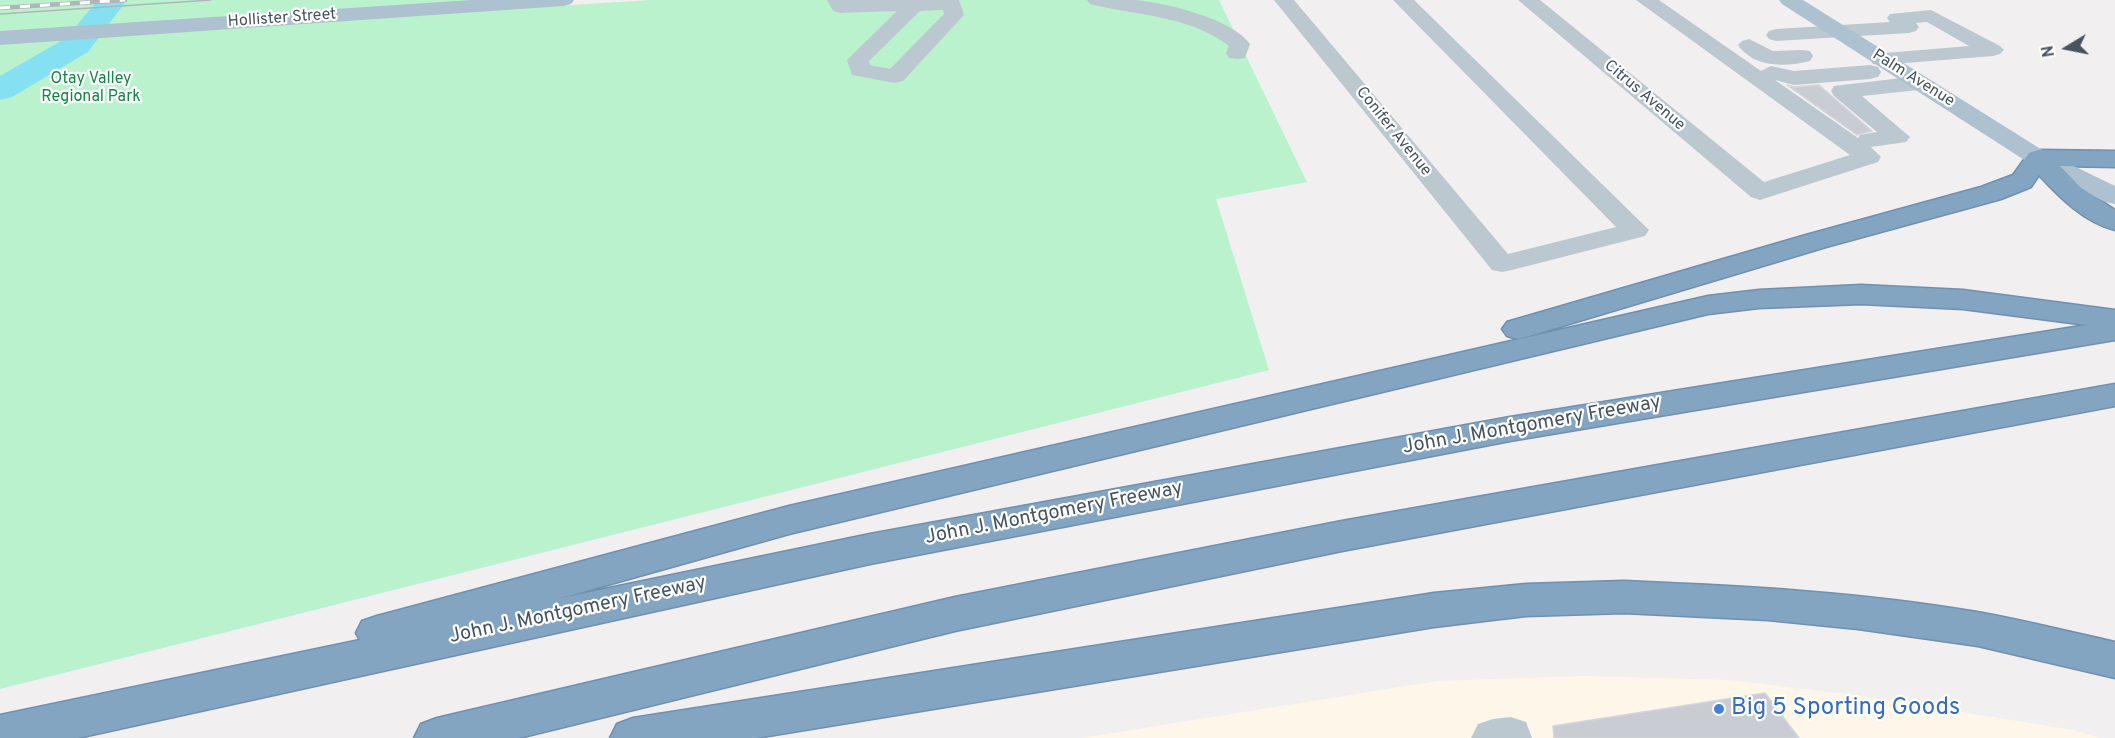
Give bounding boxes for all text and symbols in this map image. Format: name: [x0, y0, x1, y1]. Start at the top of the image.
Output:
street label: Hollister Street: [227, 6, 337, 32]
north arrow: [2037, 18, 2097, 78]
text: N: [2038, 44, 2060, 59]
street label: Palm Avenue: [1868, 46, 1958, 112]
street label: Citrus Avenue: [1600, 57, 1688, 135]
park label: Otay Valley Regional Park: [41, 70, 141, 108]
street label: Conifer Avenue: [1351, 83, 1435, 181]
street label: John J. Montgomery Freeway: [1401, 391, 1663, 461]
street label: John J. Montgomery Freeway: [923, 477, 1185, 551]
street label: John J. Montgomery Freeway: [447, 572, 709, 650]
place label: Big 5 Sporting Goods: [1731, 695, 1960, 723]
marker: Big 5 Sporting Goods: [1712, 702, 1726, 716]

